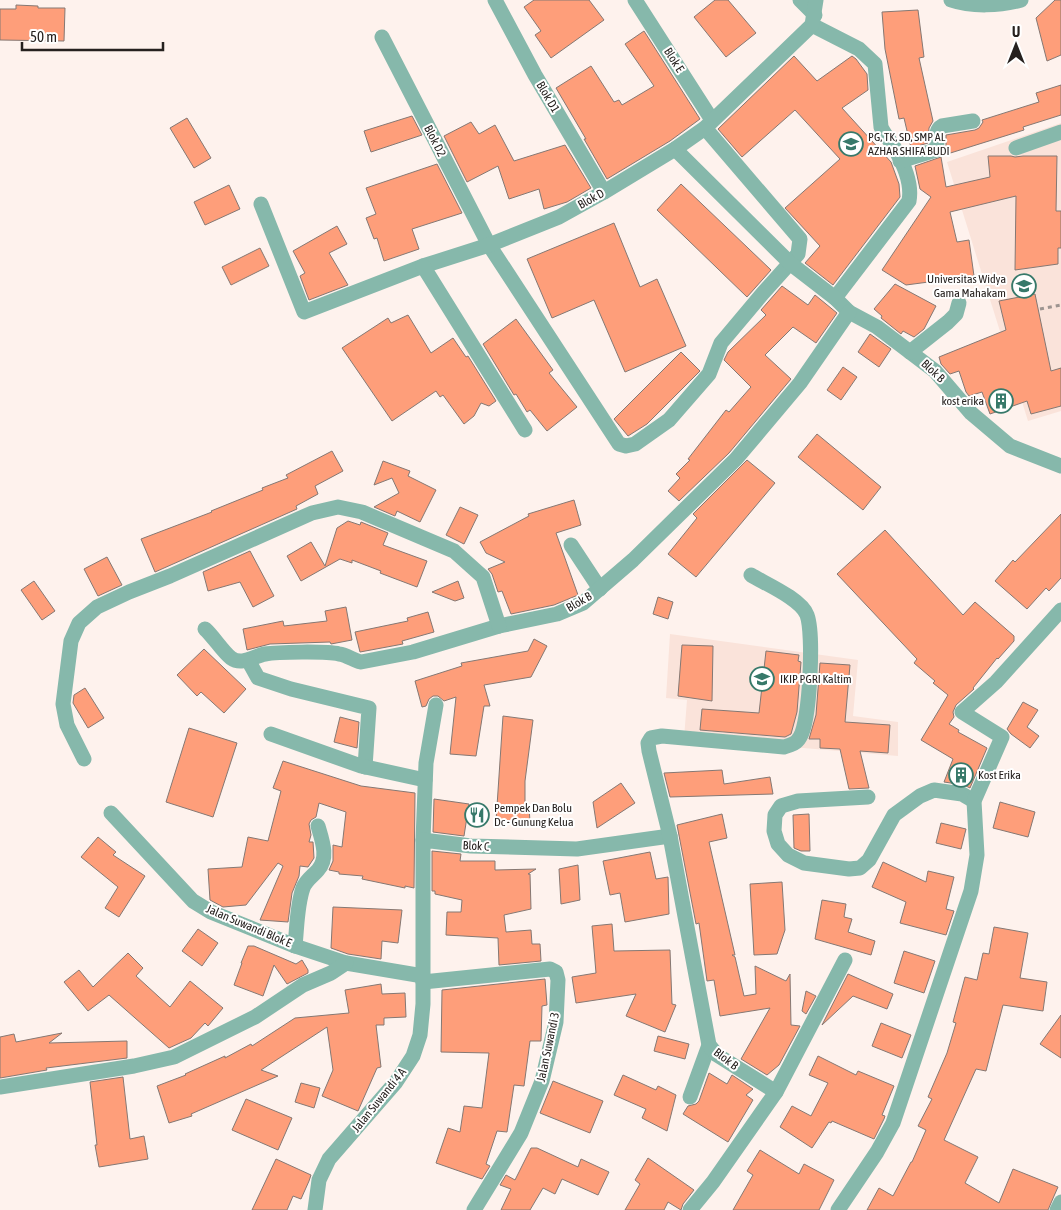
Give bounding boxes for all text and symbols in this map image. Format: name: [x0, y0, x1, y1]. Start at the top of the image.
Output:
scale bar: [22, 20, 164, 52]
north arrow: [991, 20, 1041, 70]
text: U: [1012, 24, 1020, 40]
text: 50 m: [30, 28, 57, 45]
street label: Blok E: [661, 45, 687, 75]
street label: Blok D1: [533, 79, 563, 115]
street label: Blok D2: [421, 123, 449, 159]
place label: PG, TK, SD, SMP AL AZHAR SHIFA BUDI: [868, 130, 950, 158]
school or university icon: PG, TK, SD, SMP AL AZHAR SHIFA BUDI: [838, 131, 864, 157]
street label: Blok D: [575, 186, 607, 212]
place label: Universitas Widya Gama Mahakam: [927, 272, 1006, 300]
school or university icon: Universitas Widya Gama Mahakam: [1011, 273, 1037, 299]
street label: Blok B: [918, 357, 948, 386]
building icon: kost erika: [988, 388, 1014, 414]
place label: kost erika: [941, 394, 984, 408]
street label: Blok B: [564, 589, 594, 615]
school or university icon: IKIP PGRI Kaltim: [749, 666, 775, 692]
place label: IKIP PGRI Kaltim: [780, 672, 852, 686]
building icon: Kost Erika: [948, 762, 974, 788]
place label: Kost Erika: [978, 768, 1021, 782]
place label: Pempek Dan Bolu Dc - Gunung Kelua: [494, 801, 574, 829]
restaurant icon: Pempek Dan Bolu Dc - Gunung Kelua: [464, 802, 490, 828]
street label: Blok C: [462, 838, 490, 854]
street label: Jalan Suwandi Blok E: [204, 902, 294, 950]
street label: Jalan Suwandi 3: [534, 1011, 562, 1083]
street label: Blok B: [711, 1045, 741, 1073]
street label: Jalan Suwandi 4 A: [349, 1065, 409, 1135]

